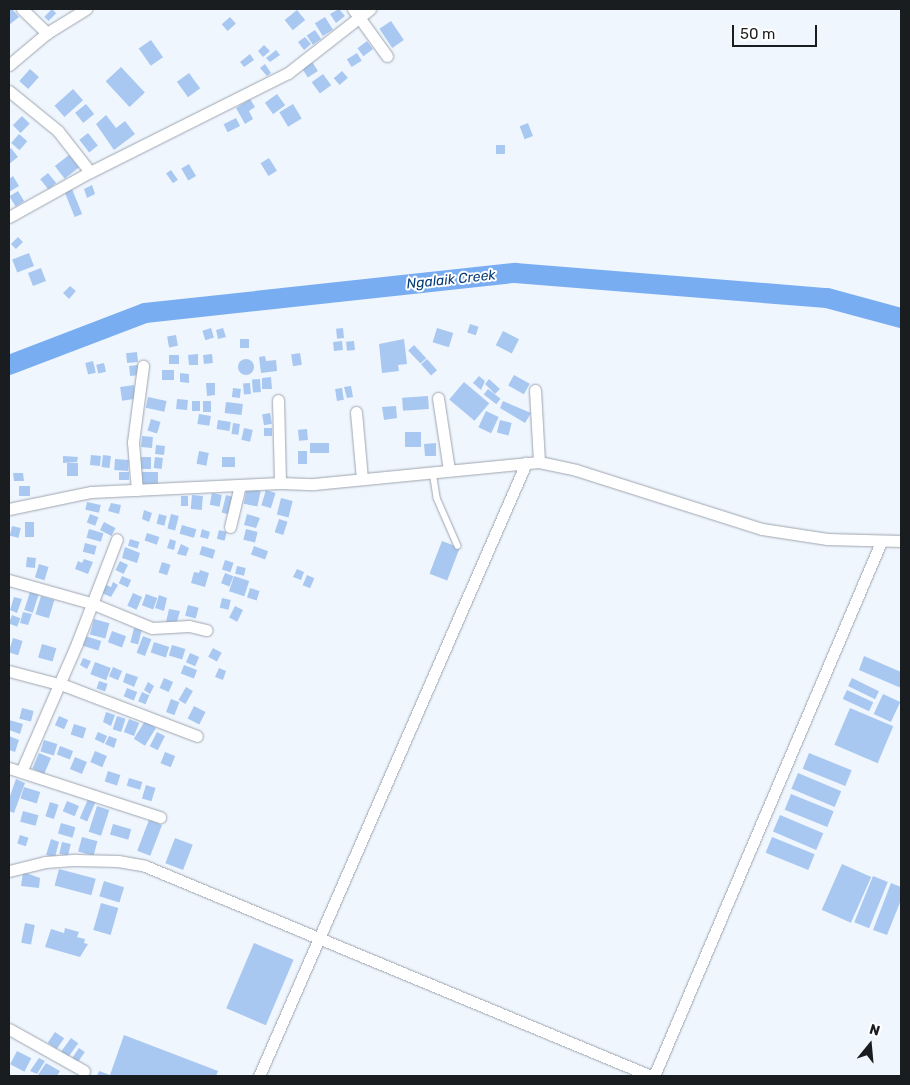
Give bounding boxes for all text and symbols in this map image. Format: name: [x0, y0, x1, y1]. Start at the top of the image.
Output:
scale bar: [735, 15, 820, 47]
text: 50 m: [740, 25, 775, 43]
water label: Ngalaik Creek: [406, 267, 496, 293]
north arrow: [845, 1020, 895, 1070]
text: N: [867, 1021, 882, 1040]

